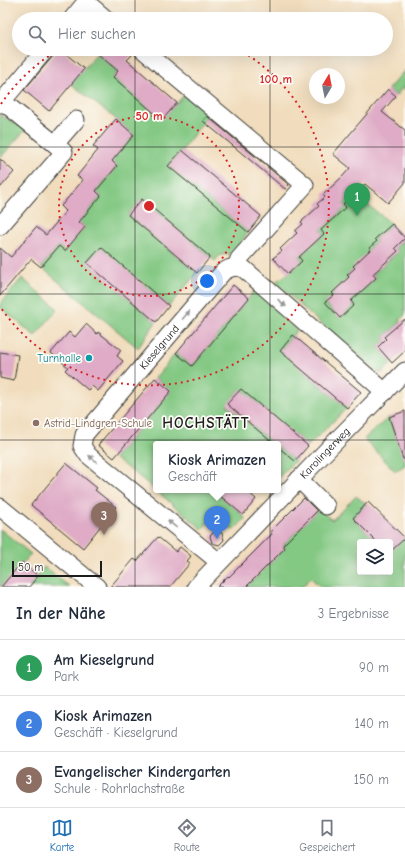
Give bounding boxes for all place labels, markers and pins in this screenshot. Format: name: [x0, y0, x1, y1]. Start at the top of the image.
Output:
pin: 1: [344, 183, 370, 216]
centre of rings: [142, 199, 156, 213]
place label: Turnhalle: [37, 352, 81, 365]
marker: Turnhalle: [84, 353, 94, 363]
place label: Astrid-Lindgren-Schule: [44, 417, 152, 430]
marker: Astrid-Lindgren-Schule: [31, 418, 41, 428]
pin: 3: [91, 502, 117, 535]
pin: 2: [204, 506, 230, 539]

